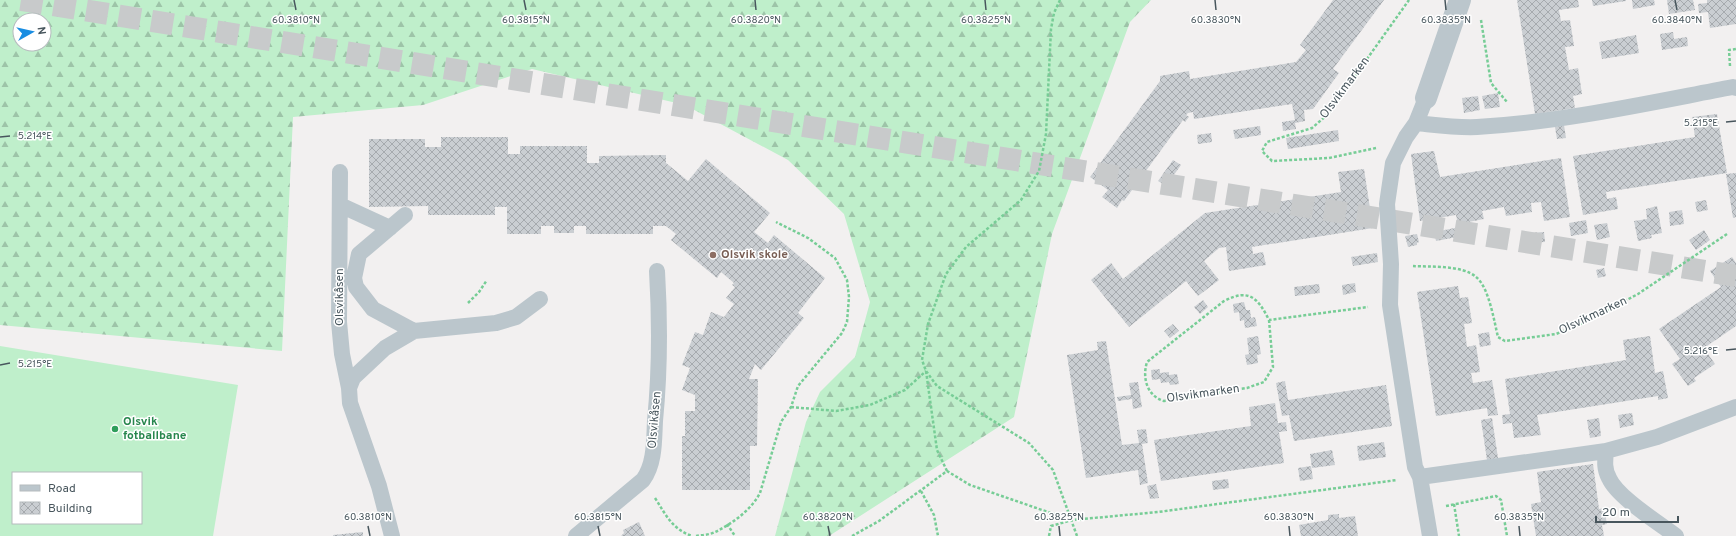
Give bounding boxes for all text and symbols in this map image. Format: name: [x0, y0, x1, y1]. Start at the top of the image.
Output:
north arrow: [12, 12, 52, 52]
text: 60.3810°N: [272, 14, 320, 27]
text: 60.3815°N: [502, 14, 550, 27]
text: 60.3820°N: [731, 14, 781, 27]
text: 60.3825°N: [961, 14, 1011, 27]
text: 60.3830°N: [1191, 14, 1241, 27]
text: 60.3835°N: [1421, 14, 1471, 27]
text: 60.3840°N: [1652, 14, 1702, 27]
text: N: [33, 26, 48, 36]
street label: Olsvikmarken: [1316, 54, 1374, 122]
text: 5.215°E: [1684, 117, 1718, 130]
text: 5.214°E: [18, 130, 52, 143]
place label: Olsvik skole: [721, 247, 788, 263]
marker: Olsvik skole: [708, 250, 718, 260]
street label: Olsvikåsen: [332, 268, 348, 326]
street label: Olsvikmarken: [1556, 293, 1630, 339]
text: 5.216°E: [1684, 345, 1718, 358]
text: 5.215°E: [18, 358, 52, 371]
street label: Olsvikmarken: [1165, 381, 1241, 407]
street label: Olsvikåsen: [645, 391, 665, 449]
place label: Olsvik fotballbane: [123, 414, 187, 444]
marker: Olsvik fotballbane: [110, 424, 120, 434]
legend: [12, 472, 142, 524]
text: Road: [48, 481, 76, 497]
scale bar: [1596, 498, 1678, 524]
text: Building: [48, 501, 92, 517]
text: 20 m: [1602, 505, 1630, 521]
text: 60.3810°N: [344, 511, 392, 524]
text: 60.3815°N: [574, 511, 622, 524]
text: 60.3820°N: [803, 511, 853, 524]
text: 60.3825°N: [1034, 511, 1084, 524]
text: 60.3830°N: [1264, 511, 1314, 524]
text: 60.3835°N: [1494, 511, 1544, 524]

